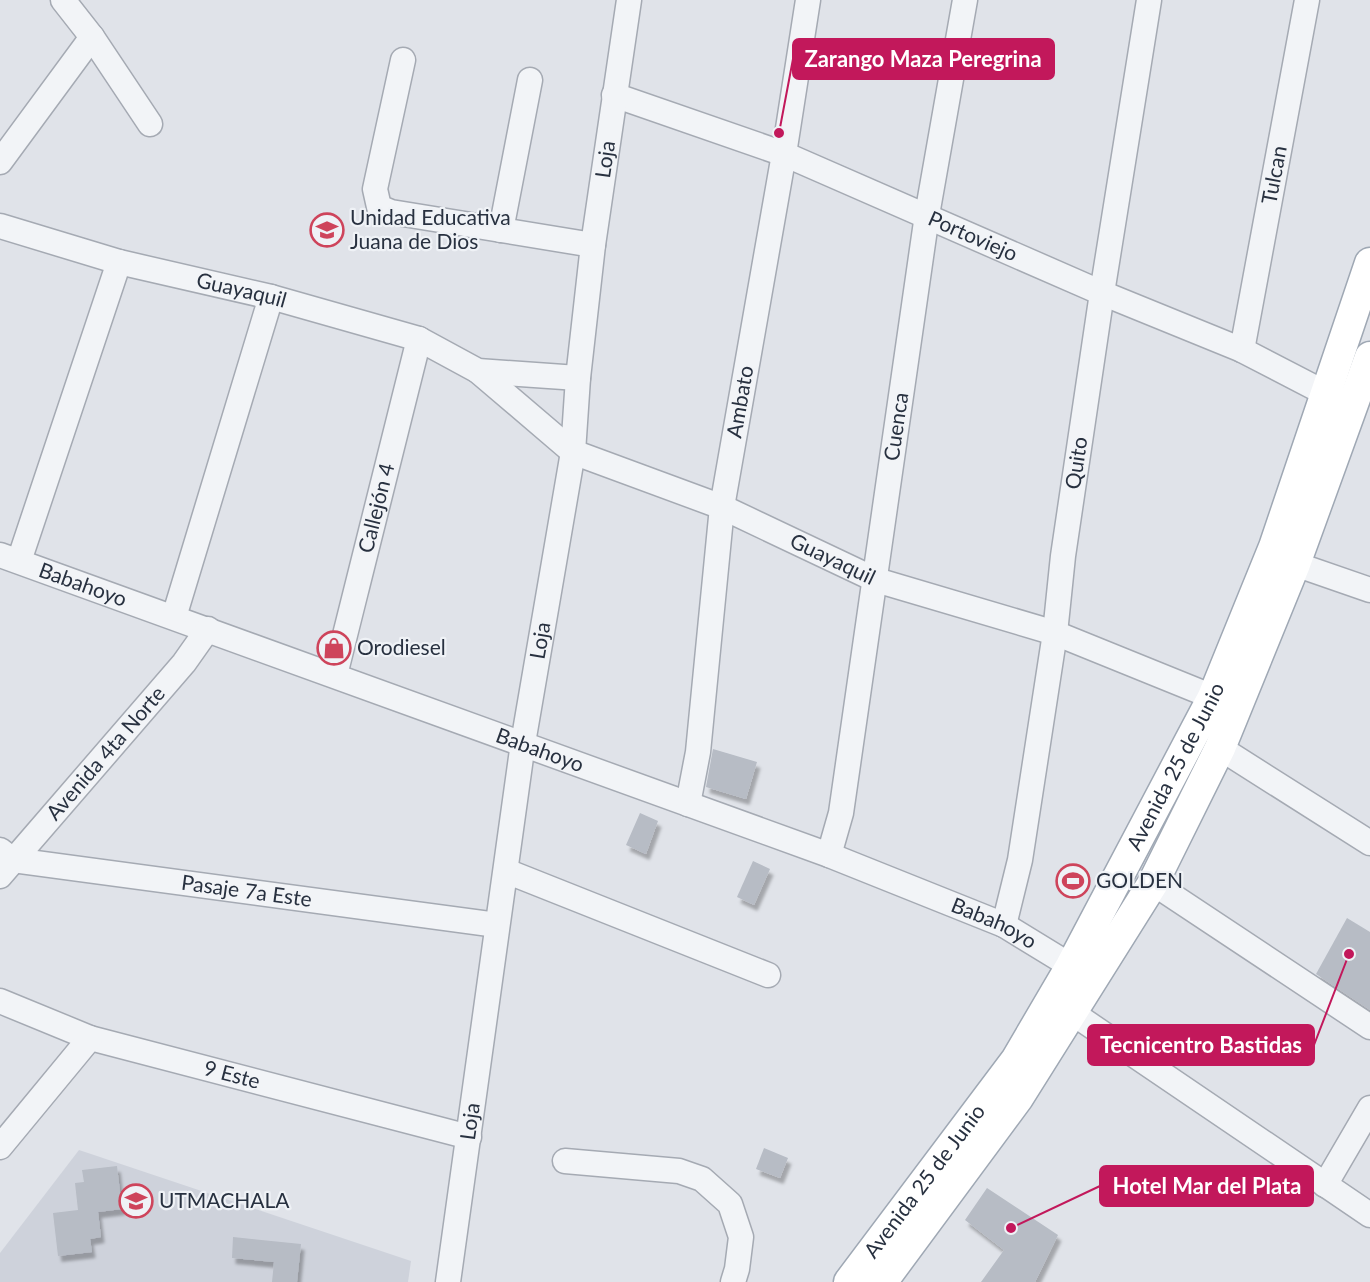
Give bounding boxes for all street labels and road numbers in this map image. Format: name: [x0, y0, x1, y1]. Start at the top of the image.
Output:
street label: Loja: [589, 139, 619, 180]
street label: Tulcan: [1255, 143, 1291, 206]
street label: Portoviejo: [925, 205, 1022, 266]
street label: Guayaquil: [194, 266, 290, 312]
street label: Ambato: [720, 363, 758, 440]
street label: Cuenca: [878, 391, 912, 462]
street label: Quito: [1059, 435, 1092, 491]
street label: Callejón 4: [352, 460, 399, 555]
street label: Guayaquil: [786, 527, 880, 589]
street label: Babahoyo: [36, 556, 131, 611]
street label: Loja: [524, 620, 555, 661]
street label: Avenida 25 de Junio: [1120, 679, 1228, 854]
street label: Avenida 4ta Norte: [40, 680, 169, 824]
street label: Babahoyo: [493, 722, 588, 776]
street label: Pasaje 7a Este: [180, 869, 313, 911]
street label: Babahoyo: [948, 891, 1042, 953]
street label: 9 Este: [201, 1054, 263, 1093]
street label: Avenida 25 de Junio: [858, 1099, 989, 1262]
street label: Loja: [454, 1101, 484, 1142]

